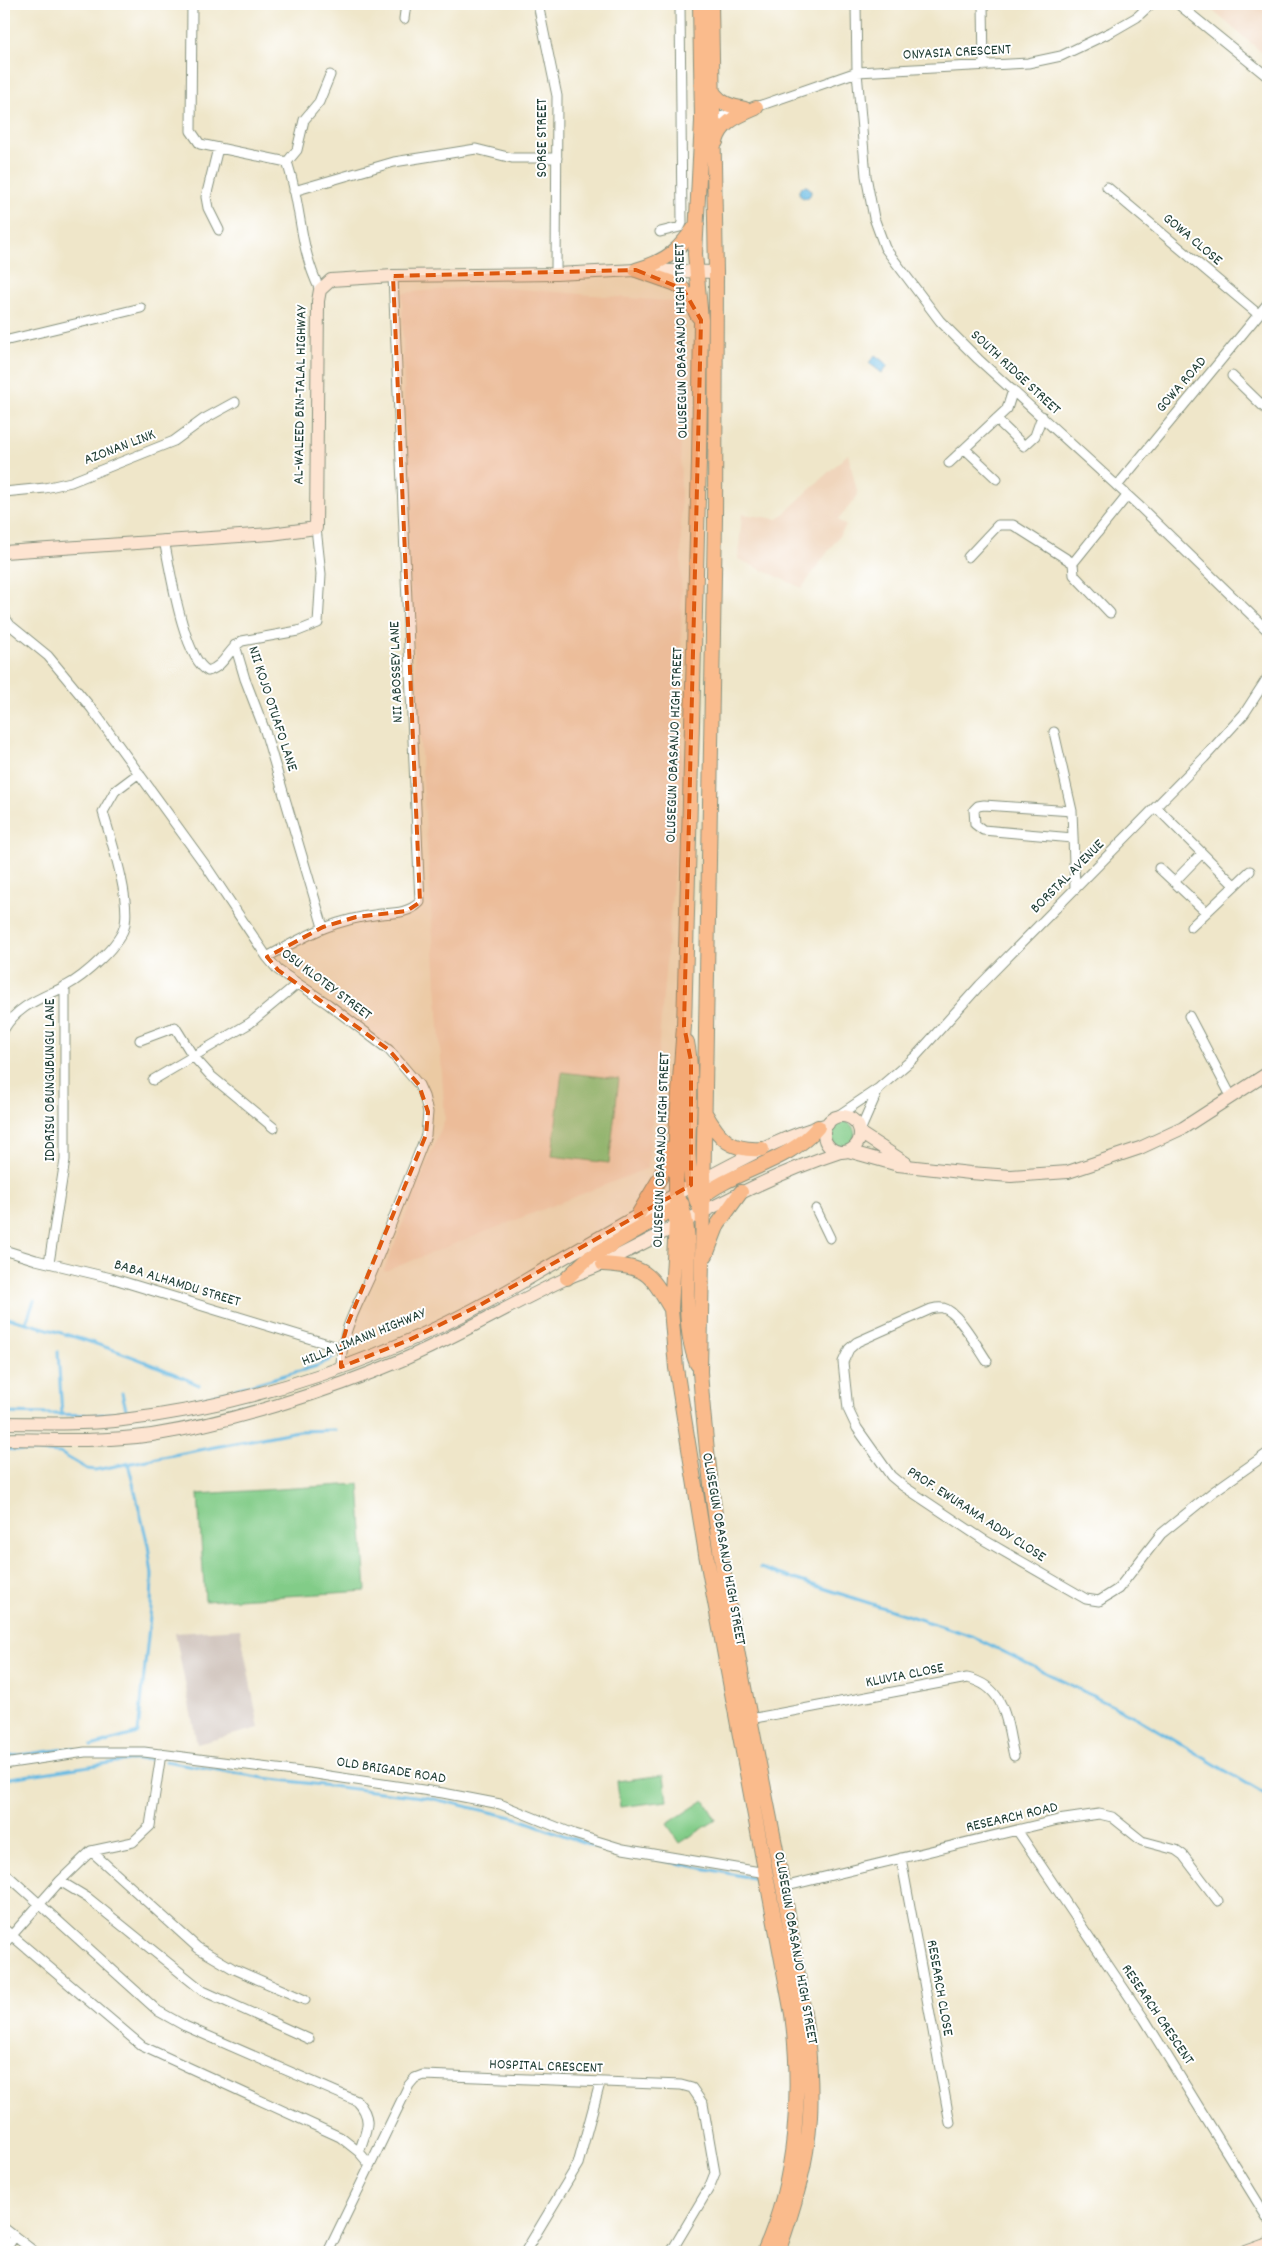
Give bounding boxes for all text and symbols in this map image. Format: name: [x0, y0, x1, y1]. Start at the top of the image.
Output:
street label: ONYASIA CRESCENT: [902, 39, 1012, 67]
street label: SORSE STREET: [532, 99, 554, 177]
street label: GOWA CLOSE: [1157, 208, 1227, 272]
street label: OLUSEGUN OBASANJO HIGH STREET: [669, 243, 695, 439]
street label: AL-WALEED BIN-TALAL HIGHWAY: [288, 305, 314, 485]
street label: SOUTH RIDGE STREET: [965, 325, 1065, 421]
street label: GOWA ROAD: [1151, 352, 1213, 418]
street label: AZONAN LINK: [81, 424, 159, 472]
street label: NII ABOSSEY LANE: [384, 621, 410, 723]
street label: NII KOJO OTUAFO LANE: [241, 644, 303, 775]
street label: OLUSEGUN OBASANJO HIGH STREET: [661, 647, 689, 843]
street label: BORSTAL AVENUE: [1026, 835, 1110, 919]
street label: OSU KLOTEY STREET: [276, 943, 376, 1027]
street label: IDDRISU OBUNGUBUNGU LANE: [40, 998, 62, 1162]
street label: OLUSEGUN OBASANJO HIGH STREET: [648, 1052, 676, 1248]
street label: BABA ALHAMDU STREET: [111, 1254, 243, 1314]
street label: HILLA LIMANN HIGHWAY: [299, 1303, 430, 1373]
street label: OLUSEGUN OBASANJO HIGH STREET: [695, 1451, 751, 1647]
street label: PROF. EWURAMA ADDY CLOSE: [902, 1462, 1050, 1568]
street label: KLUVIA CLOSE: [864, 1658, 946, 1694]
street label: OLD BRIGADE ROAD: [335, 1751, 448, 1791]
street label: RESEARCH ROAD: [964, 1797, 1060, 1839]
street label: OLUSEGUN OBASANJO HIGH STREET: [767, 1850, 823, 2046]
street label: RESEARCH CLOSE: [920, 1938, 958, 2038]
street label: RESEARCH CRESCENT: [1115, 1960, 1199, 2070]
street label: HOSPITAL CRESCENT: [489, 2054, 603, 2080]

